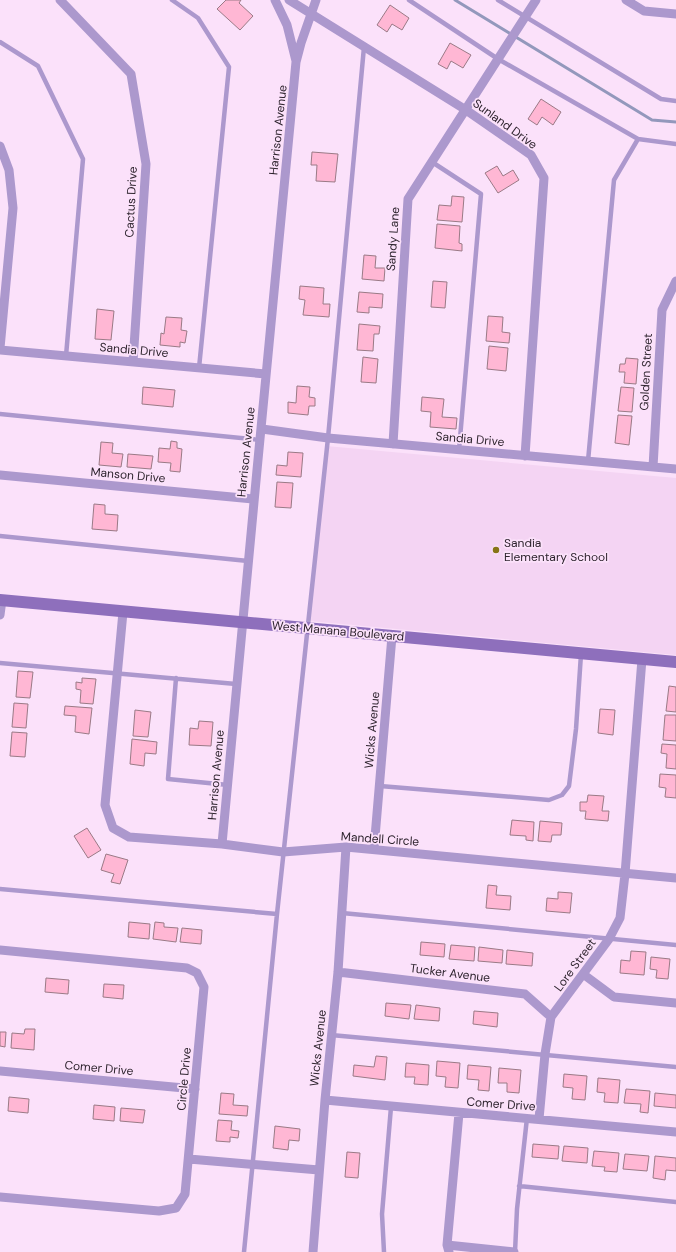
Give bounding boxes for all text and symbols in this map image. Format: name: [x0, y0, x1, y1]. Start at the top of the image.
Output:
street label: Harrison Avenue: [265, 84, 291, 176]
street label: Sunland Drive: [470, 95, 541, 153]
street label: Cactus Drive: [121, 166, 141, 238]
street label: Sandy Lane: [383, 206, 403, 272]
street label: Golden Street: [636, 333, 656, 411]
street label: Sandia Drive: [99, 339, 169, 361]
street label: Harrison Avenue: [233, 406, 259, 498]
street label: Sandia Drive: [435, 428, 505, 450]
street label: Manson Drive: [90, 464, 166, 486]
place label: Sandia Elementary School: [504, 535, 608, 565]
marker: Sandia Elementary School: [491, 545, 501, 555]
street label: West Manana Boulevard: [271, 617, 405, 645]
street label: Wicks Avenue: [361, 691, 383, 769]
street label: Harrison Avenue: [204, 729, 228, 821]
street label: Mandell Circle: [340, 828, 420, 850]
street label: Lore Street: [550, 935, 600, 995]
street label: Tucker Avenue: [409, 960, 491, 986]
street label: Wicks Avenue: [306, 1009, 330, 1087]
street label: Circle Drive: [173, 1046, 195, 1111]
street label: Comer Drive: [64, 1057, 134, 1079]
street label: Comer Drive: [466, 1094, 536, 1114]

